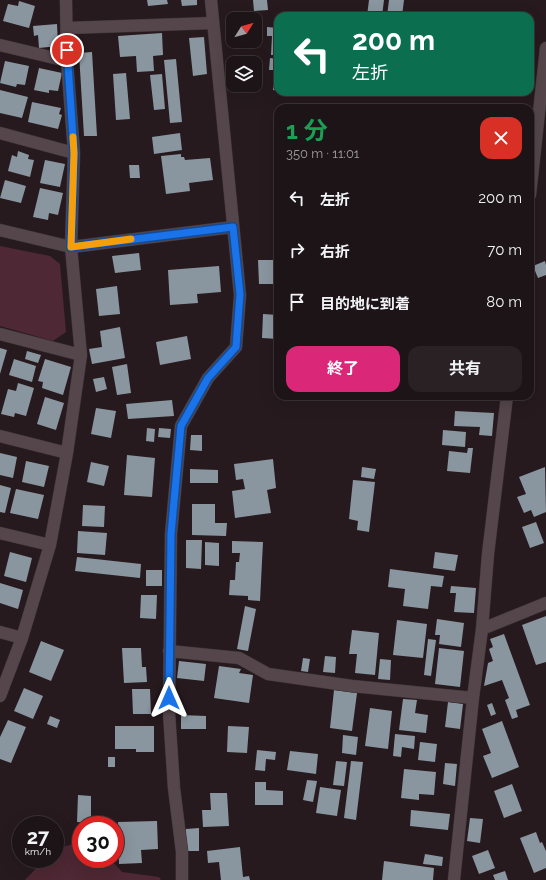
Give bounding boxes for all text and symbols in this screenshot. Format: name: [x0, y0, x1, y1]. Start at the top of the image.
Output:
north arrow: [226, 12, 262, 48]
map controls: [226, 12, 262, 92]
text: 200 m: [352, 24, 435, 57]
icon: left: [286, 28, 338, 80]
pin: [50, 33, 84, 67]
icon: arrive: [56, 39, 78, 61]
button: layers: [226, 56, 262, 92]
text: 左折: [352, 62, 388, 83]
text: 1 分: [286, 116, 328, 145]
button: close: [480, 117, 522, 159]
text: 350 m · 11:01: [286, 146, 359, 161]
icon: left: [286, 187, 308, 209]
text: 200 m: [478, 189, 522, 207]
text: 左折: [320, 191, 350, 209]
icon: right: [286, 239, 308, 261]
text: 70 m: [487, 241, 522, 259]
text: 右折: [320, 243, 350, 261]
icon: arrive: [286, 291, 308, 313]
text: 80 m: [486, 293, 522, 311]
text: 目的地に到着: [320, 295, 410, 313]
button: 終了: [286, 346, 400, 392]
button: 共有: [408, 346, 522, 392]
position arrow: [148, 677, 190, 719]
speed limit sign: 30: [72, 816, 124, 868]
text: 27: [27, 825, 49, 849]
text: km/h: [25, 846, 51, 857]

